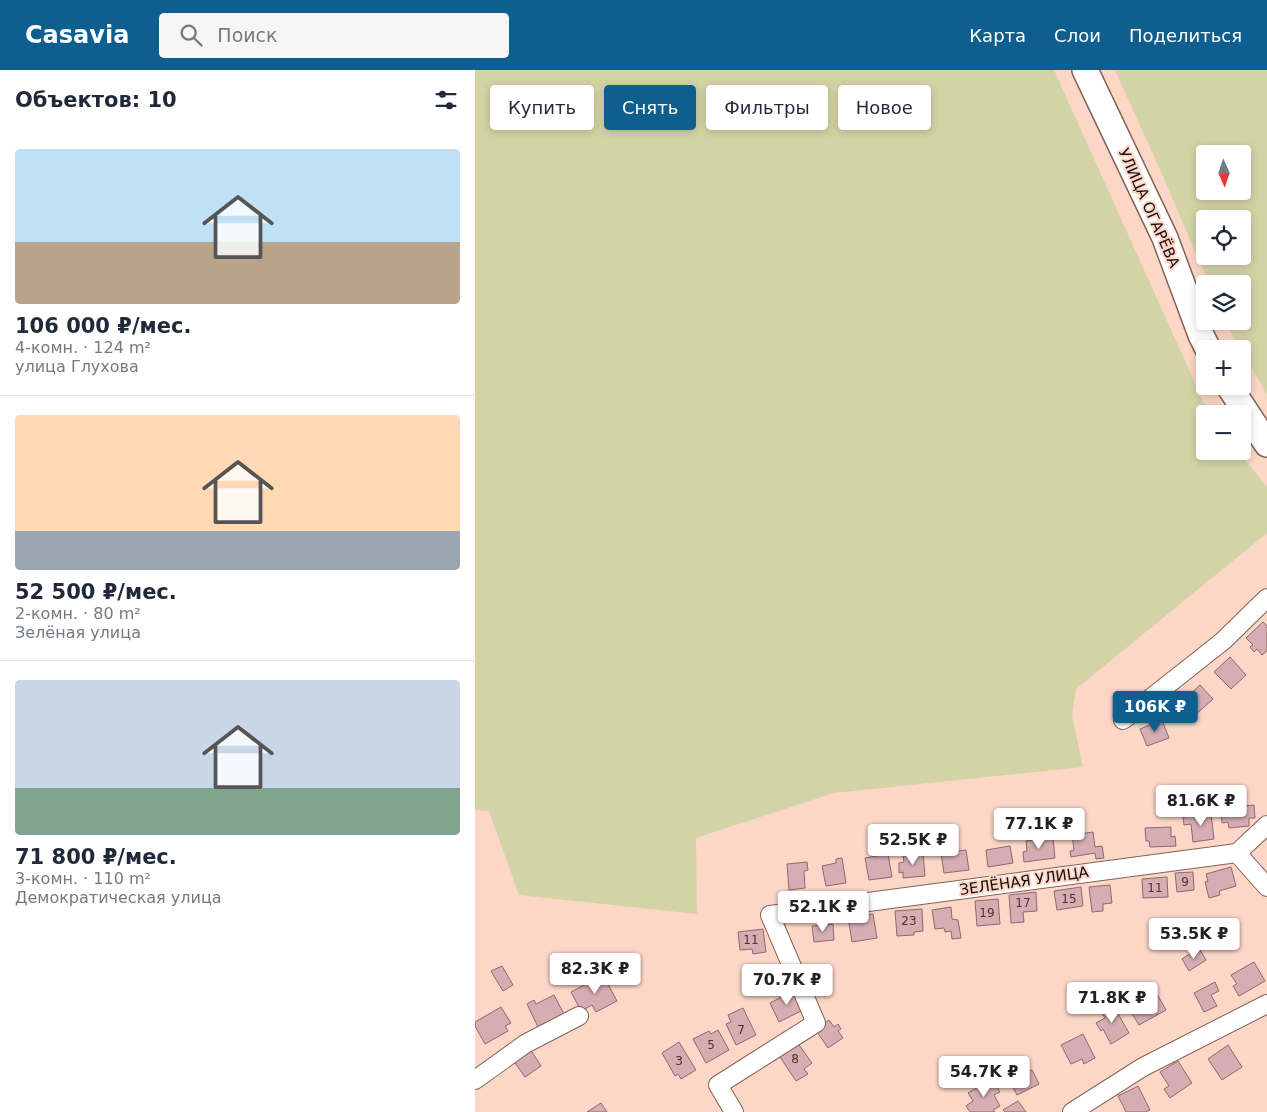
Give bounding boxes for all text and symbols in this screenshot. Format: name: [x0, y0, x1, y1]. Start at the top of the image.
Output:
search box: [159, 13, 509, 58]
text: Casavia: [25, 21, 129, 49]
icon: search: [177, 21, 205, 49]
text: Поиск: [217, 24, 278, 46]
text: Карта: [969, 25, 1026, 46]
text: Слои: [1054, 25, 1101, 46]
text: Поделиться: [1129, 25, 1242, 46]
chip: Купить: [490, 85, 594, 130]
chip: Снять: [604, 85, 696, 130]
chip: Фильтры: [706, 85, 828, 130]
chip: Новое: [838, 85, 931, 130]
icon: filters: [432, 86, 460, 114]
text: Объектов: 10: [15, 88, 177, 112]
street label: УЛИЦА ОГАРЁВА: [1115, 145, 1185, 271]
north arrow: [1196, 145, 1251, 200]
map controls: [1196, 145, 1251, 460]
icon: home: [193, 182, 283, 272]
button: locate: [1196, 210, 1251, 265]
button: layers: [1196, 275, 1251, 330]
text: 106 000 ₽/мес.: [15, 314, 191, 338]
text: 4-комн. · 124 m²: [15, 338, 151, 357]
button: +: [1196, 340, 1251, 395]
text: улица Глухова: [15, 357, 139, 376]
button: −: [1196, 405, 1251, 460]
icon: home: [193, 447, 283, 537]
text: 52 500 ₽/мес.: [15, 580, 177, 604]
text: 2-комн. · 80 m²: [15, 604, 141, 623]
text: Зелёная улица: [15, 623, 141, 642]
pin: 106K ₽: [1114, 690, 1196, 733]
text: 106K ₽: [1124, 697, 1186, 716]
icon: home: [193, 712, 283, 802]
pin: 81.6K ₽: [1155, 784, 1247, 827]
text: 81.6K ₽: [1167, 791, 1235, 810]
pin: 77.1K ₽: [993, 808, 1085, 850]
text: 77.1K ₽: [1005, 814, 1073, 833]
pin: 52.5K ₽: [867, 824, 959, 866]
text: 52.5K ₽: [879, 830, 947, 849]
text: 71 800 ₽/мес.: [15, 845, 177, 869]
street label: ЗЕЛЁНАЯ УЛИЦА: [958, 862, 1090, 899]
text: 3-комн. · 110 m²: [15, 869, 151, 888]
house number: 9: [1181, 875, 1189, 889]
house number: 11: [1147, 881, 1163, 895]
text: Демократическая улица: [15, 888, 222, 907]
pin: 52.1K ₽: [777, 890, 869, 933]
house number: 15: [1061, 892, 1077, 906]
house number: 17: [1015, 896, 1031, 910]
text: 52.1K ₽: [789, 897, 857, 916]
house number: 19: [979, 906, 995, 920]
house number: 23: [901, 914, 917, 928]
pin: 53.5K ₽: [1148, 918, 1240, 960]
text: 53.5K ₽: [1160, 924, 1228, 943]
house number: 11: [743, 933, 759, 947]
pin: 82.3K ₽: [549, 952, 641, 995]
text: 82.3K ₽: [561, 959, 629, 978]
pin: 70.7K ₽: [741, 964, 833, 1006]
text: 70.7K ₽: [753, 970, 821, 989]
pin: 71.8K ₽: [1066, 982, 1158, 1024]
text: 71.8K ₽: [1078, 988, 1146, 1007]
house number: 7: [737, 1023, 745, 1037]
house number: 5: [707, 1038, 715, 1052]
house number: 8: [791, 1052, 799, 1066]
house number: 3: [675, 1054, 683, 1068]
pin: 54.7K ₽: [938, 1056, 1030, 1098]
text: 54.7K ₽: [950, 1062, 1018, 1081]

